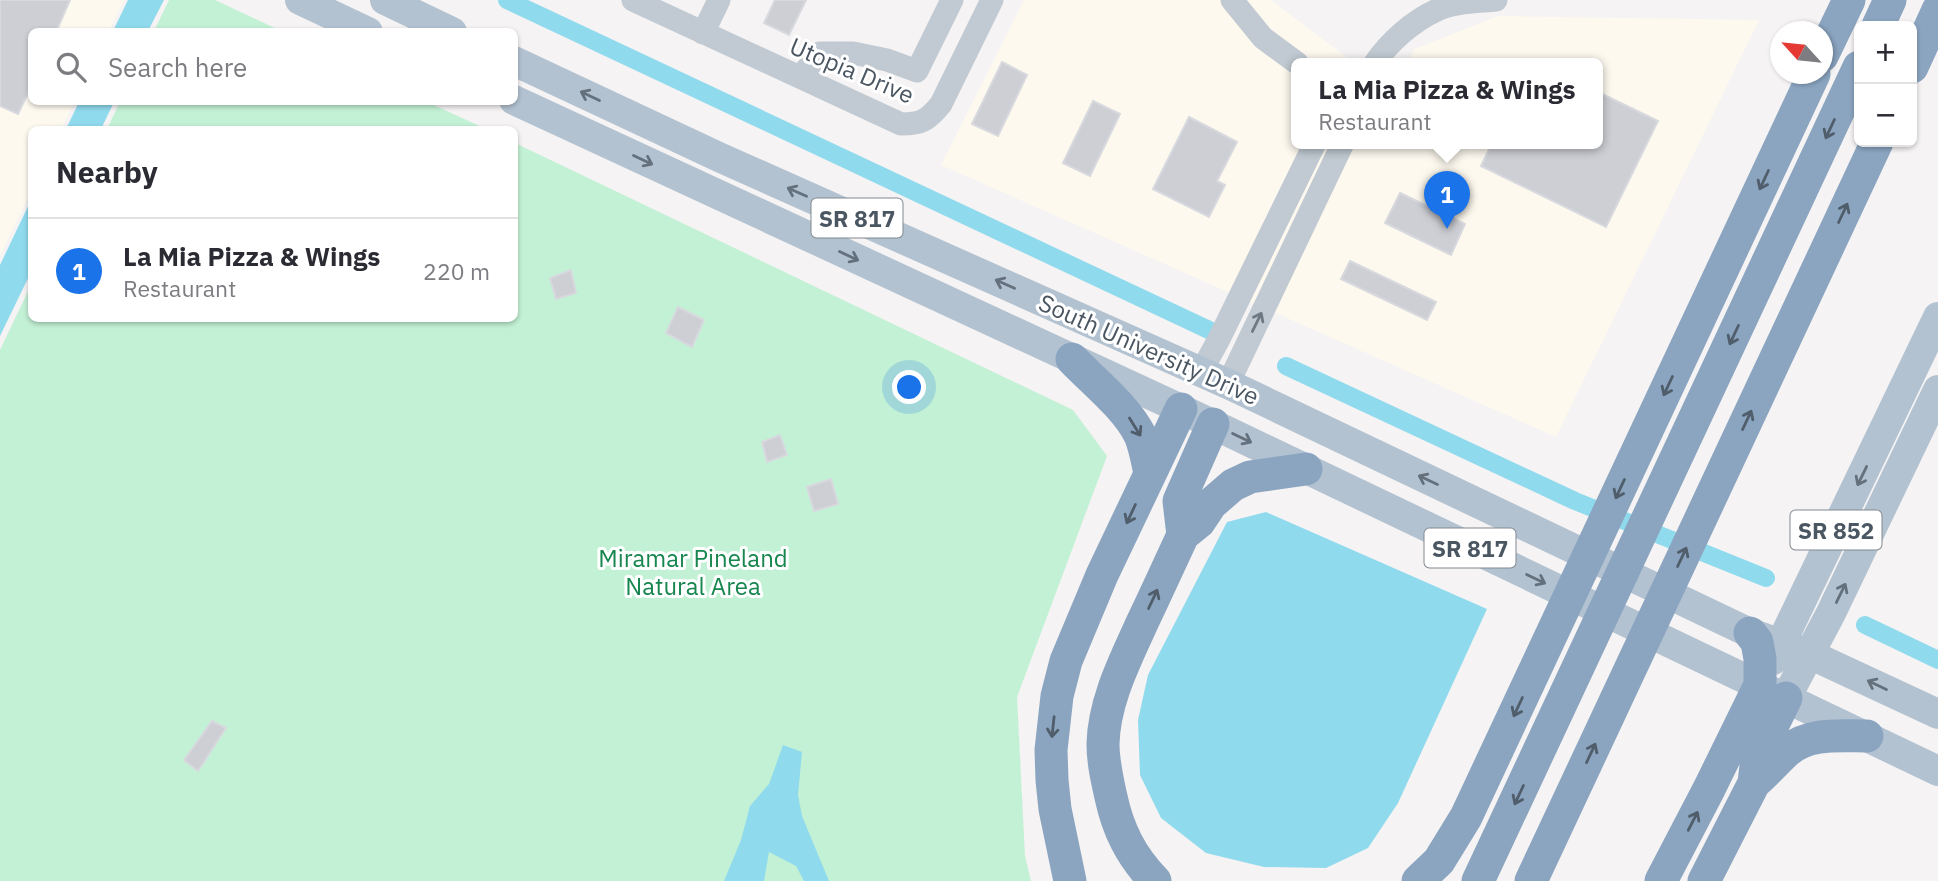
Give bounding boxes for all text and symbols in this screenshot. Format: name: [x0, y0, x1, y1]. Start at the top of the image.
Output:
north arrow: [1770, 21, 1833, 84]
map controls: [1854, 21, 1917, 147]
button: +: [1854, 21, 1917, 84]
search box: [28, 28, 518, 105]
street label: Utopia Drive: [785, 29, 919, 111]
icon: search: [52, 48, 90, 86]
text: Search here: [108, 50, 247, 84]
popup: [1291, 58, 1603, 149]
text: La Mia Pizza & Wings: [1318, 72, 1576, 106]
button: −: [1854, 84, 1917, 147]
one-way arrow: [580, 89, 601, 103]
text: Restaurant: [1318, 106, 1432, 136]
one-way arrow: [1823, 118, 1837, 139]
text: Nearby: [56, 152, 158, 191]
one-way arrow: [632, 154, 653, 167]
one-way arrow: [1757, 169, 1771, 190]
pin: 1: [1424, 171, 1470, 229]
one-way arrow: [787, 185, 808, 198]
road number: SR 817: [812, 198, 903, 238]
one-way arrow: [1837, 203, 1850, 225]
text: La Mia Pizza & Wings: [123, 239, 380, 273]
one-way arrow: [838, 250, 859, 263]
text: 1: [72, 256, 86, 286]
text: 220 m: [423, 256, 490, 286]
text: Restaurant: [123, 273, 236, 303]
one-way arrow: [994, 277, 1016, 290]
street label: South University Drive: [1034, 286, 1264, 412]
one-way arrow: [1251, 312, 1265, 333]
one-way arrow: [1727, 324, 1741, 345]
your location: [892, 370, 926, 404]
one-way arrow: [1661, 375, 1674, 396]
one-way arrow: [1741, 409, 1754, 430]
one-way arrow: [1128, 417, 1142, 437]
one-way arrow: [1231, 432, 1252, 446]
one-way arrow: [1855, 465, 1868, 486]
one-way arrow: [1418, 472, 1439, 486]
one-way arrow: [1613, 478, 1626, 499]
one-way arrow: [1123, 503, 1137, 524]
road number: SR 852: [1790, 510, 1882, 550]
road number: SR 817: [1424, 528, 1516, 568]
park label: Miramar Pineland Natural Area: [598, 542, 788, 602]
one-way arrow: [1676, 547, 1690, 568]
one-way arrow: [1525, 573, 1546, 586]
one-way arrow: [1834, 583, 1848, 604]
one-way arrow: [1147, 589, 1160, 610]
one-way arrow: [1866, 677, 1887, 690]
one-way arrow: [1511, 696, 1524, 717]
one-way arrow: [1047, 715, 1060, 738]
one-way arrow: [1585, 743, 1598, 764]
one-way arrow: [1512, 784, 1525, 805]
one-way arrow: [1687, 811, 1701, 832]

